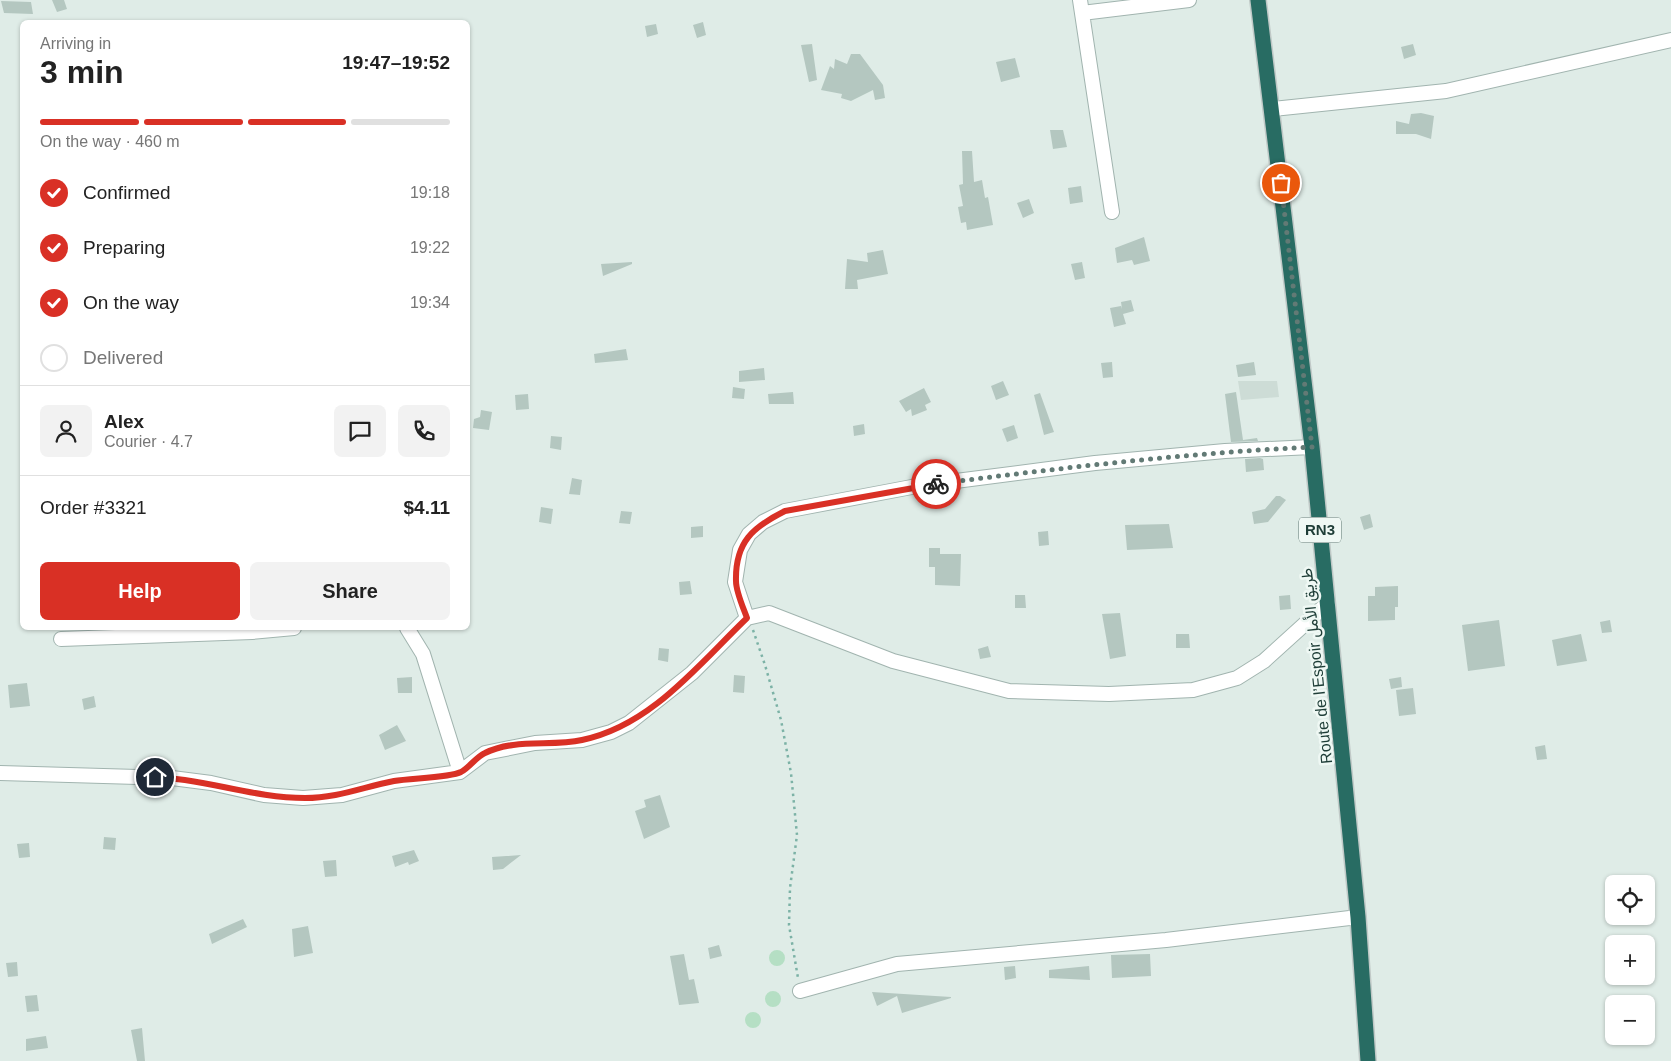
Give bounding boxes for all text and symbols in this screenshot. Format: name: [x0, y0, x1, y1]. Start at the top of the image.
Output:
text: Arriving in: [40, 35, 111, 52]
text: 19:47–19:52: [342, 52, 450, 73]
text: 3 min: [40, 54, 124, 90]
text: On the way · 460 m: [40, 133, 180, 150]
pin: [1260, 162, 1302, 204]
icon: bag: [1267, 169, 1295, 197]
icon: check: [40, 179, 68, 207]
text: Confirmed: [83, 182, 171, 203]
text: 19:18: [410, 184, 450, 201]
icon: check: [40, 234, 68, 262]
text: Preparing: [83, 237, 165, 258]
text: 19:22: [410, 239, 450, 256]
icon: check: [40, 289, 68, 317]
text: On the way: [83, 292, 179, 313]
text: 19:34: [410, 294, 450, 311]
text: Delivered: [83, 347, 163, 368]
button: person: [40, 405, 92, 457]
button: chat: [334, 405, 386, 457]
button: phone: [398, 405, 450, 457]
text: Alex: [104, 411, 144, 432]
text: Courier · 4.7: [104, 433, 193, 450]
courier: [911, 459, 961, 509]
icon: bike: [922, 470, 950, 498]
text: Order #3321: [40, 497, 147, 518]
text: $4.11: [404, 497, 450, 518]
road number: RN3: [1299, 518, 1341, 542]
button: Help: [40, 562, 240, 620]
button: Share: [250, 562, 450, 620]
street label: Route de l’Espoir طريق الأمل: [1298, 567, 1337, 765]
pin: [134, 756, 176, 798]
icon: home: [141, 763, 169, 791]
map controls: [1605, 875, 1655, 1045]
button: locate: [1605, 875, 1655, 925]
button: +: [1605, 935, 1655, 985]
button: −: [1605, 995, 1655, 1045]

